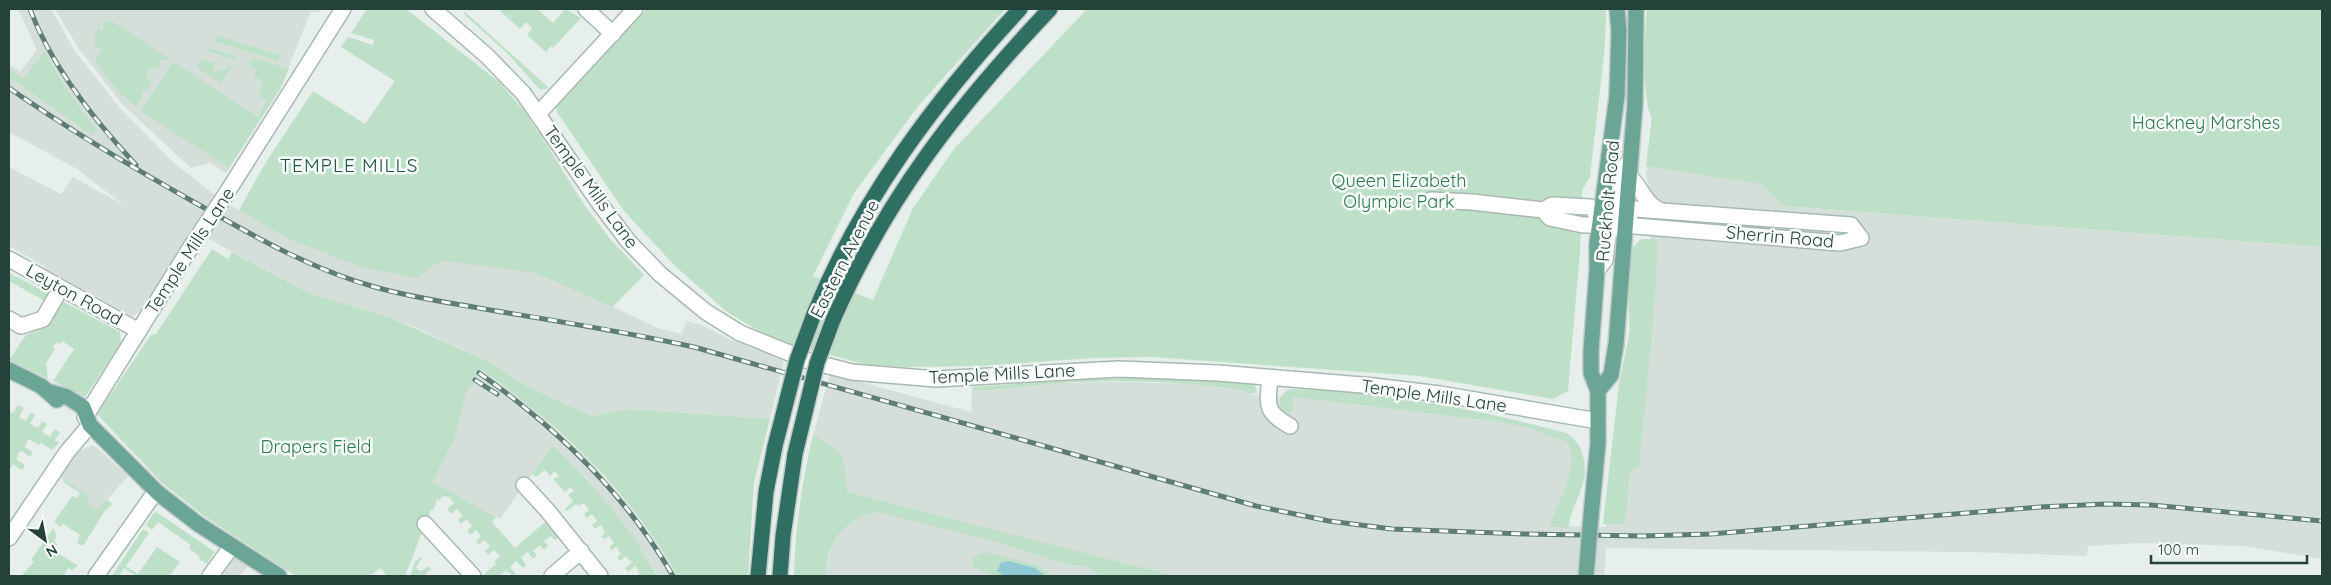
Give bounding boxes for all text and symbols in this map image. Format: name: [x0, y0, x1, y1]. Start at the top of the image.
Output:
park label: Hackney Marshes: [2132, 111, 2280, 134]
street label: Temple Mills Lane: [539, 121, 644, 253]
street label: Ruckholt Road: [1591, 139, 1624, 263]
district label: TEMPLE MILLS: [280, 153, 418, 177]
park label: Queen Elizabeth Olympic Park: [1332, 169, 1467, 213]
street label: Temple Mills Lane: [140, 183, 239, 319]
street label: Eastern Avenue: [805, 196, 884, 322]
street label: Sherrin Road: [1725, 220, 1835, 253]
street label: Leyton Road: [22, 259, 127, 330]
street label: Temple Mills Lane: [928, 358, 1076, 389]
street label: Temple Mills Lane: [1360, 374, 1508, 417]
park label: Drapers Field: [260, 435, 372, 458]
north arrow: [20, 515, 70, 565]
scale bar: [2151, 532, 2307, 564]
text: 100 m: [2158, 540, 2199, 559]
text: N: [43, 541, 61, 561]

